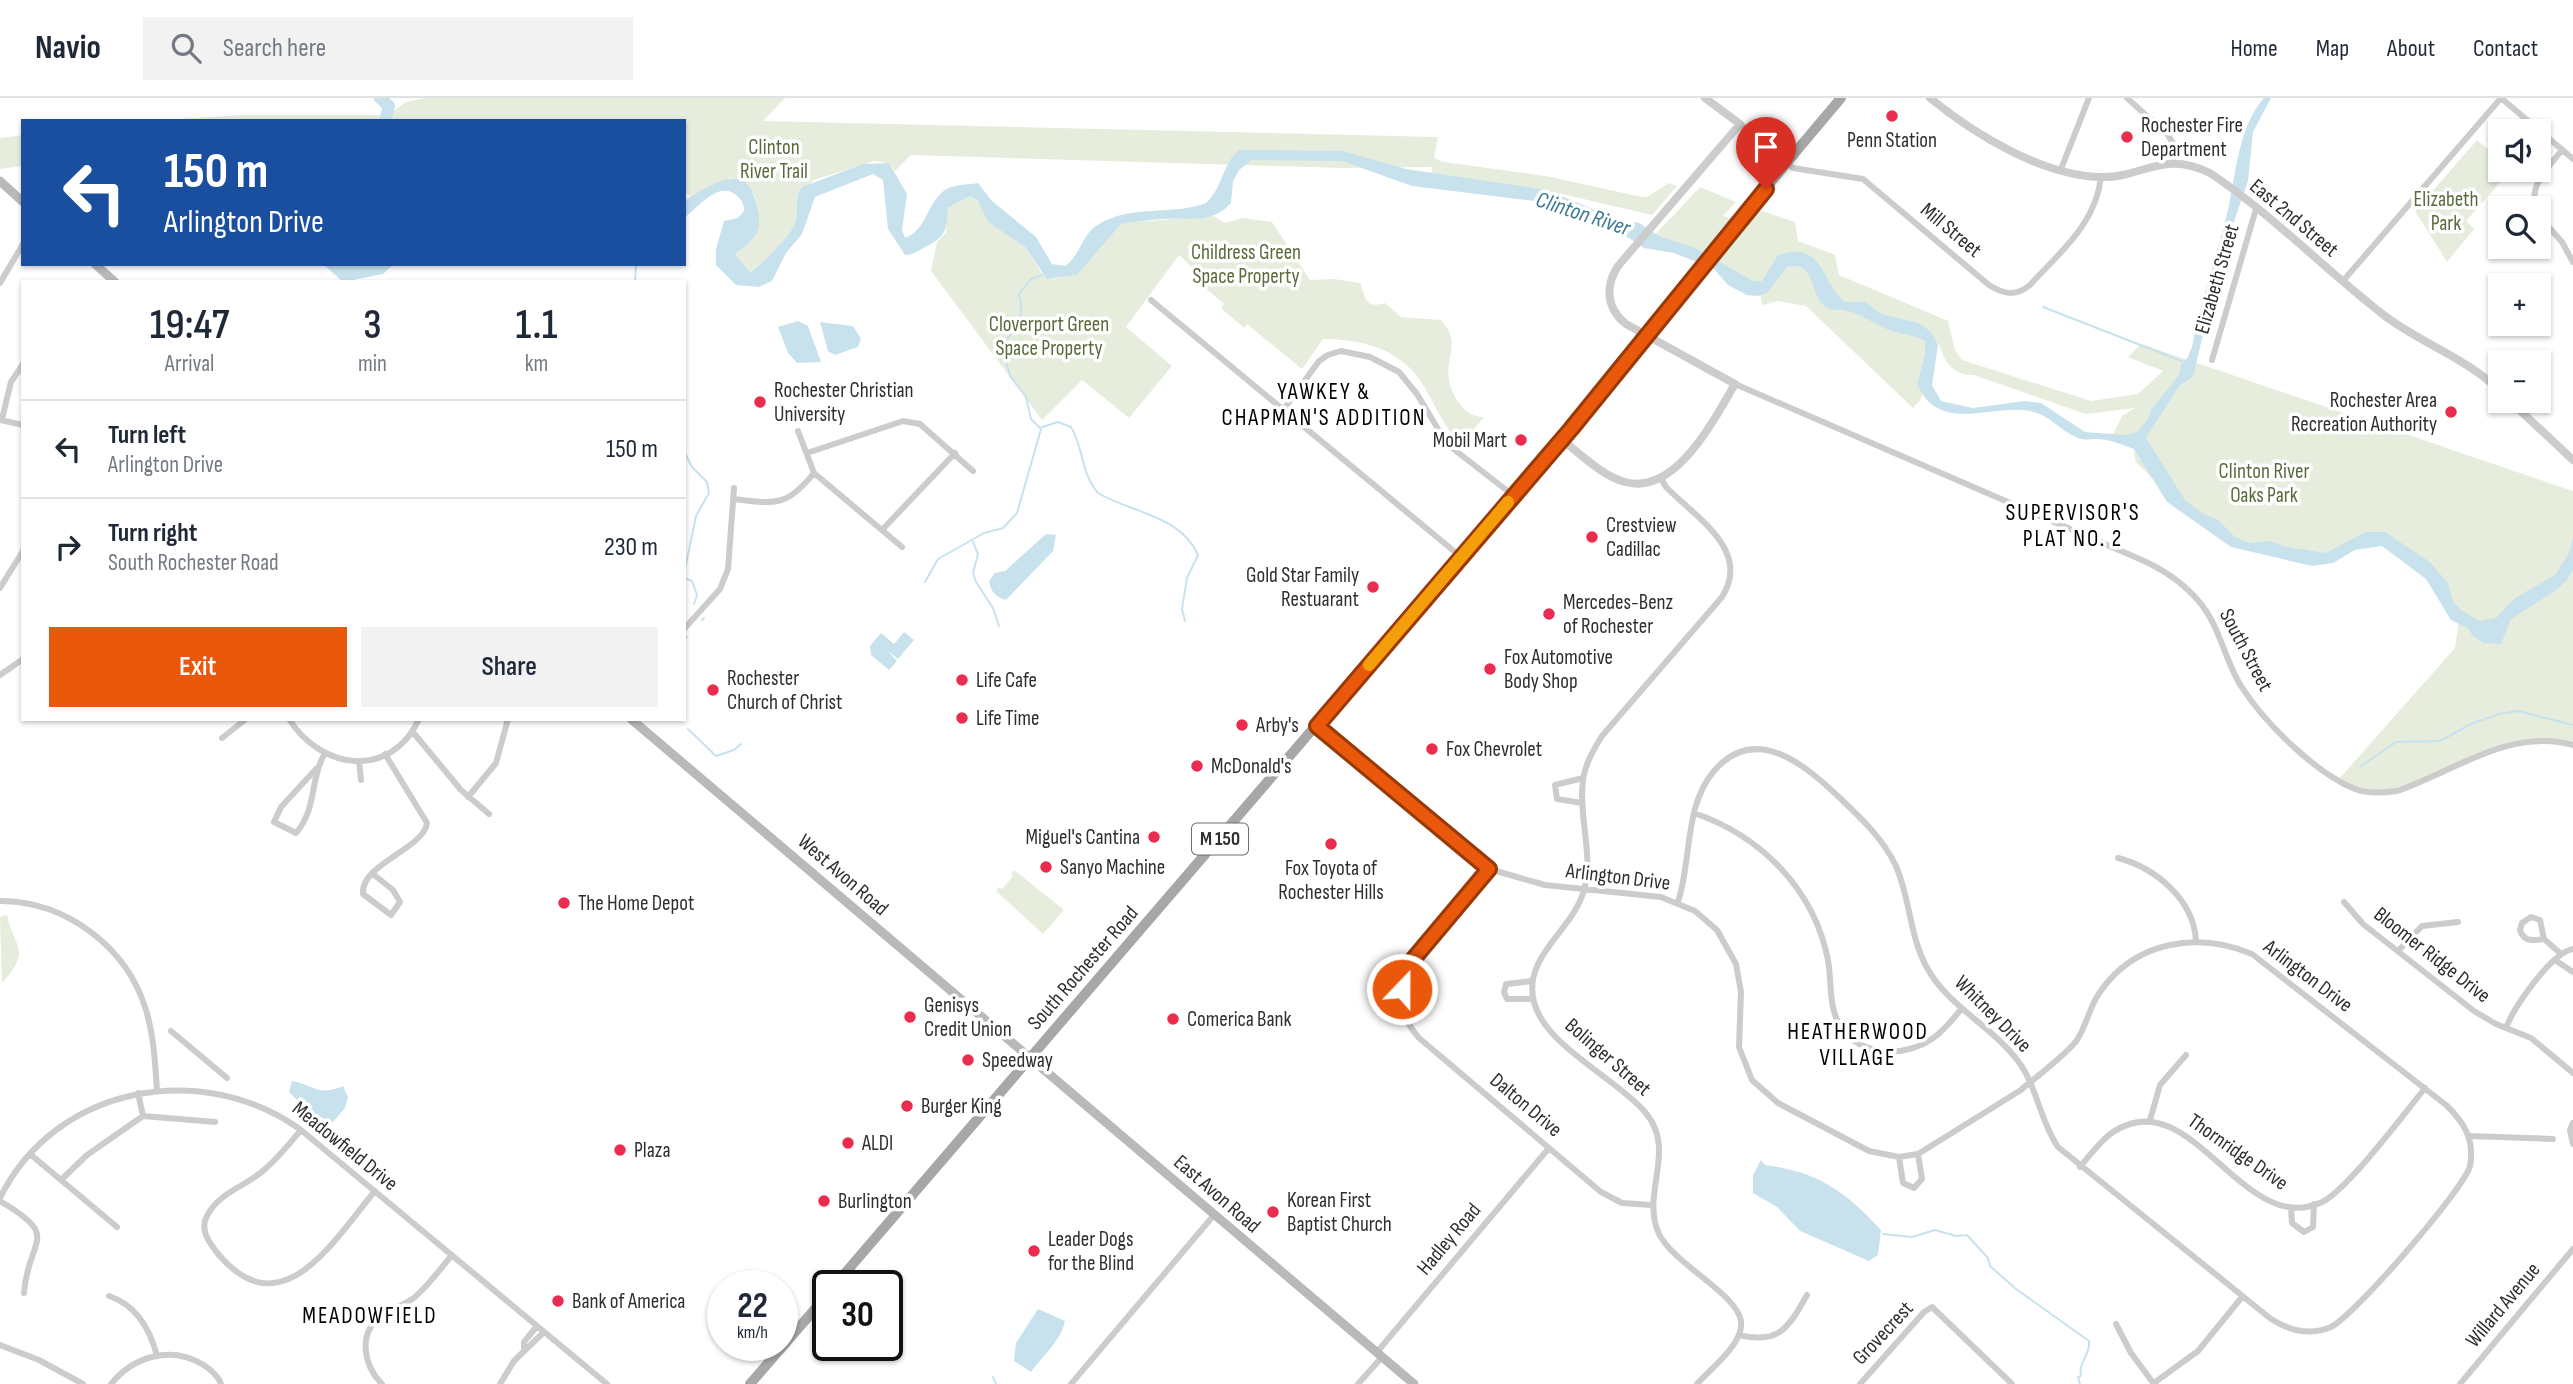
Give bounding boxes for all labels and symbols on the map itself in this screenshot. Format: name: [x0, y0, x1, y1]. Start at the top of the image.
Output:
marker: Penn Station: [1884, 108, 1900, 124]
place label: Rochester Fire Department: [2141, 113, 2243, 162]
pin: [1736, 117, 1796, 189]
place label: Penn Station: [1847, 128, 1937, 153]
marker: Rochester Fire Department: [2119, 129, 2135, 145]
park label: Clinton River Trail: [740, 135, 808, 184]
street label: East 2nd Street: [2245, 174, 2343, 262]
water label: Clinton River: [1532, 186, 1635, 243]
park label: Elizabeth Park: [2413, 187, 2479, 236]
street label: Mill Street: [1915, 197, 1987, 263]
street label: Elizabeth Street: [2189, 221, 2245, 337]
park label: Childress Green Space Property: [1191, 240, 1301, 289]
park label: Cloverport Green Space Property: [989, 312, 1109, 361]
place label: Rochester Christian University: [774, 378, 914, 427]
district label: YAWKEY & CHAPMAN'S ADDITION: [1222, 378, 1426, 432]
place label: Rochester Area Recreation Authority: [2291, 388, 2437, 437]
marker: Rochester Christian University: [752, 394, 768, 410]
marker: Rochester Area Recreation Authority: [2443, 404, 2459, 420]
place label: Mobil Mart: [1433, 428, 1507, 453]
marker: Mobil Mart: [1513, 432, 1529, 448]
park label: Clinton River Oaks Park: [2219, 459, 2309, 508]
district label: SUPERVISOR'S PLAT NO. 2: [2005, 499, 2141, 553]
place label: Crestview Cadillac: [1606, 513, 1677, 562]
marker: Crestview Cadillac: [1584, 529, 1600, 545]
place label: Gold Star Family Restuarant: [1246, 563, 1359, 612]
marker: Gold Star Family Restuarant: [1365, 579, 1381, 595]
place label: Mercedes-Benz of Rochester: [1563, 590, 1674, 639]
street label: South Street: [2214, 605, 2278, 695]
marker: Mercedes-Benz of Rochester: [1541, 606, 1557, 622]
place label: Fox Automotive Body Shop: [1504, 645, 1613, 694]
marker: Fox Automotive Body Shop: [1482, 661, 1498, 677]
place label: Rochester Church of Christ: [727, 666, 842, 715]
place label: Life Cafe: [976, 668, 1037, 693]
marker: Life Cafe: [954, 672, 970, 688]
marker: Rochester Church of Christ: [705, 682, 721, 698]
place label: Life Time: [976, 706, 1039, 731]
marker: Life Time: [954, 710, 970, 726]
place label: Arby's: [1255, 713, 1299, 738]
marker: Arby's: [1234, 717, 1250, 733]
place label: Fox Chevrolet: [1446, 737, 1542, 762]
marker: Fox Chevrolet: [1424, 741, 1440, 757]
place label: McDonald's: [1211, 754, 1292, 779]
marker: McDonald's: [1189, 758, 1205, 774]
road number: M 150: [1192, 824, 1248, 854]
place label: Miguel's Cantina: [1026, 825, 1140, 850]
street label: West Avon Road: [793, 829, 893, 921]
marker: Miguel's Cantina: [1146, 829, 1162, 845]
marker: Fox Toyota of Rochester Hills: [1323, 836, 1339, 852]
place label: Sanyo Machine: [1060, 855, 1165, 880]
place label: Fox Toyota of Rochester Hills: [1278, 856, 1384, 905]
street label: Arlington Drive: [1563, 858, 1672, 896]
marker: Sanyo Machine: [1038, 859, 1054, 875]
place label: The Home Depot: [578, 891, 694, 916]
marker: The Home Depot: [556, 895, 572, 911]
street label: South Rochester Road: [1022, 901, 1144, 1035]
street label: Bloomer Ridge Drive: [2369, 902, 2495, 1008]
street label: Arlington Drive: [2258, 934, 2357, 1018]
position arrow: [1365, 952, 1439, 1026]
street label: Whitney Drive: [1949, 970, 2037, 1058]
place label: Genisys Credit Union: [924, 993, 1012, 1042]
place label: Comerica Bank: [1187, 1007, 1292, 1032]
marker: Genisys Credit Union: [902, 1009, 918, 1025]
marker: Comerica Bank: [1165, 1011, 1181, 1027]
street label: Bolinger Street: [1560, 1013, 1656, 1101]
district label: HEATHERWOOD VILLAGE: [1787, 1018, 1929, 1072]
place label: Speedway: [982, 1048, 1053, 1073]
marker: Speedway: [960, 1052, 976, 1068]
street label: Dalton Drive: [1485, 1068, 1567, 1142]
place label: Burger King: [921, 1094, 1002, 1119]
street label: Meadowfield Drive: [287, 1096, 403, 1196]
marker: Burger King: [899, 1098, 915, 1114]
street label: Thornridge Drive: [2183, 1108, 2293, 1196]
place label: ALDI: [861, 1131, 893, 1156]
marker: ALDI: [840, 1135, 856, 1151]
place label: Plaza: [634, 1138, 670, 1163]
marker: Plaza: [612, 1142, 628, 1158]
street label: East Avon Road: [1169, 1150, 1265, 1238]
place label: Korean First Baptist Church: [1287, 1188, 1392, 1237]
place label: Burlington: [838, 1189, 912, 1214]
marker: Burlington: [816, 1193, 832, 1209]
street label: Hadley Road: [1412, 1198, 1486, 1280]
marker: Korean First Baptist Church: [1265, 1204, 1281, 1220]
place label: Leader Dogs for the Blind: [1048, 1227, 1134, 1276]
marker: Leader Dogs for the Blind: [1026, 1243, 1042, 1259]
street label: Willard Avenue: [2460, 1258, 2546, 1352]
speed limit sign: 30: [812, 1270, 903, 1361]
place label: Bank of America: [572, 1289, 685, 1314]
marker: Bank of America: [550, 1293, 566, 1309]
street label: Grovecrest: [1847, 1296, 1919, 1370]
district label: MEADOWFIELD: [302, 1302, 438, 1330]

